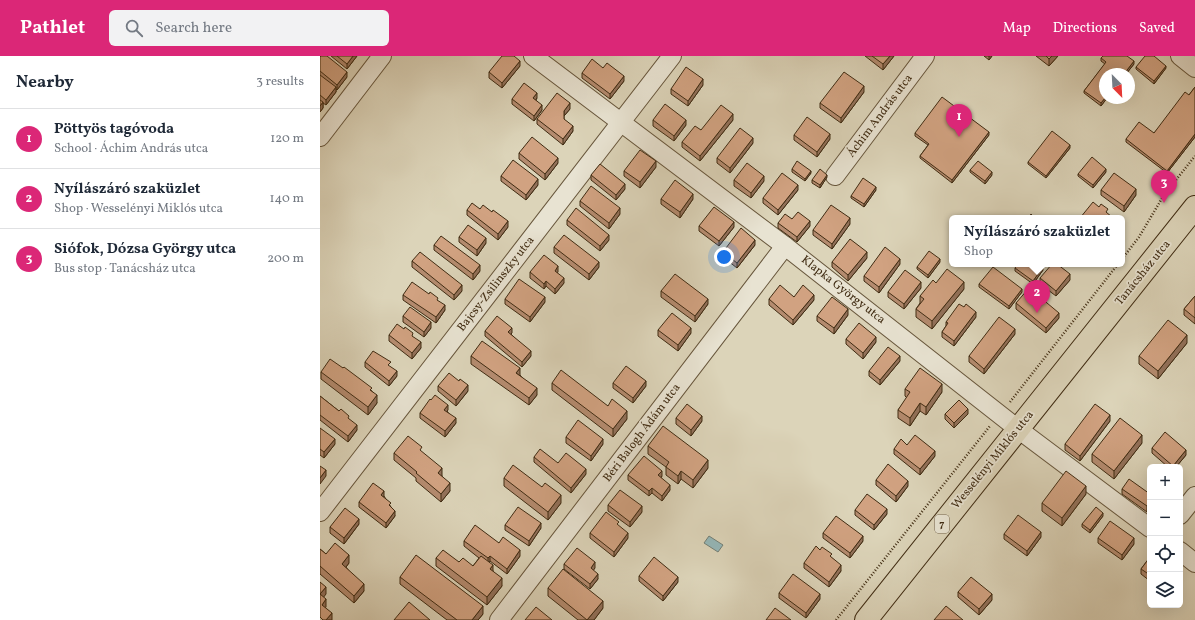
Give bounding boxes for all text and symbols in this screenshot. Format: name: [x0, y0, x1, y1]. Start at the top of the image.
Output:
search box: [109, 10, 389, 46]
text: Pathlet: [20, 15, 85, 41]
icon: search: [123, 17, 145, 39]
text: Search here: [155, 18, 232, 39]
text: Map: [1003, 19, 1031, 38]
text: Directions: [1053, 19, 1117, 38]
text: Saved: [1139, 19, 1175, 38]
north arrow: [1099, 68, 1135, 104]
text: Nearby: [16, 71, 74, 94]
street label: Áchim András utca: [843, 71, 917, 161]
text: 3 results: [256, 73, 304, 91]
pin: 1: [946, 104, 972, 137]
text: Pöttyös tagóvoda: [54, 119, 174, 140]
text: 1: [26, 130, 32, 148]
text: 120 m: [270, 130, 304, 148]
text: School · Áchim András utca: [54, 140, 208, 158]
pin: 3: [1151, 170, 1177, 203]
text: Nyílászáró szaküzlet: [54, 179, 200, 200]
text: 2: [26, 190, 32, 208]
text: 140 m: [270, 190, 304, 208]
text: Shop · Wesselényi Miklós utca: [54, 200, 223, 218]
popup: [949, 215, 1125, 267]
text: Nyílászáró szaküzlet: [964, 222, 1110, 243]
street label: Bajcsy-Zsilinszky utca: [454, 233, 538, 335]
street label: Tanácsház utca: [1112, 237, 1174, 309]
text: Siófok, Dózsa György utca: [54, 239, 236, 260]
text: Shop: [964, 243, 993, 261]
your location: [714, 247, 734, 267]
text: 3: [26, 250, 32, 268]
text: 200 m: [267, 250, 304, 268]
street label: Klapka György utca: [798, 252, 888, 328]
text: Bus stop · Tanácsház utca: [54, 260, 196, 278]
pin: 2: [1024, 280, 1050, 313]
street label: Béri Balogh Ádám utca: [599, 380, 684, 486]
street label: Wesselényi Miklós utca: [948, 407, 1038, 513]
map controls: [1147, 464, 1183, 608]
button: +: [1147, 464, 1183, 500]
button: −: [1147, 500, 1183, 536]
road number: 7: [935, 515, 949, 533]
button: locate: [1147, 536, 1183, 572]
button: layers: [1147, 572, 1183, 608]

